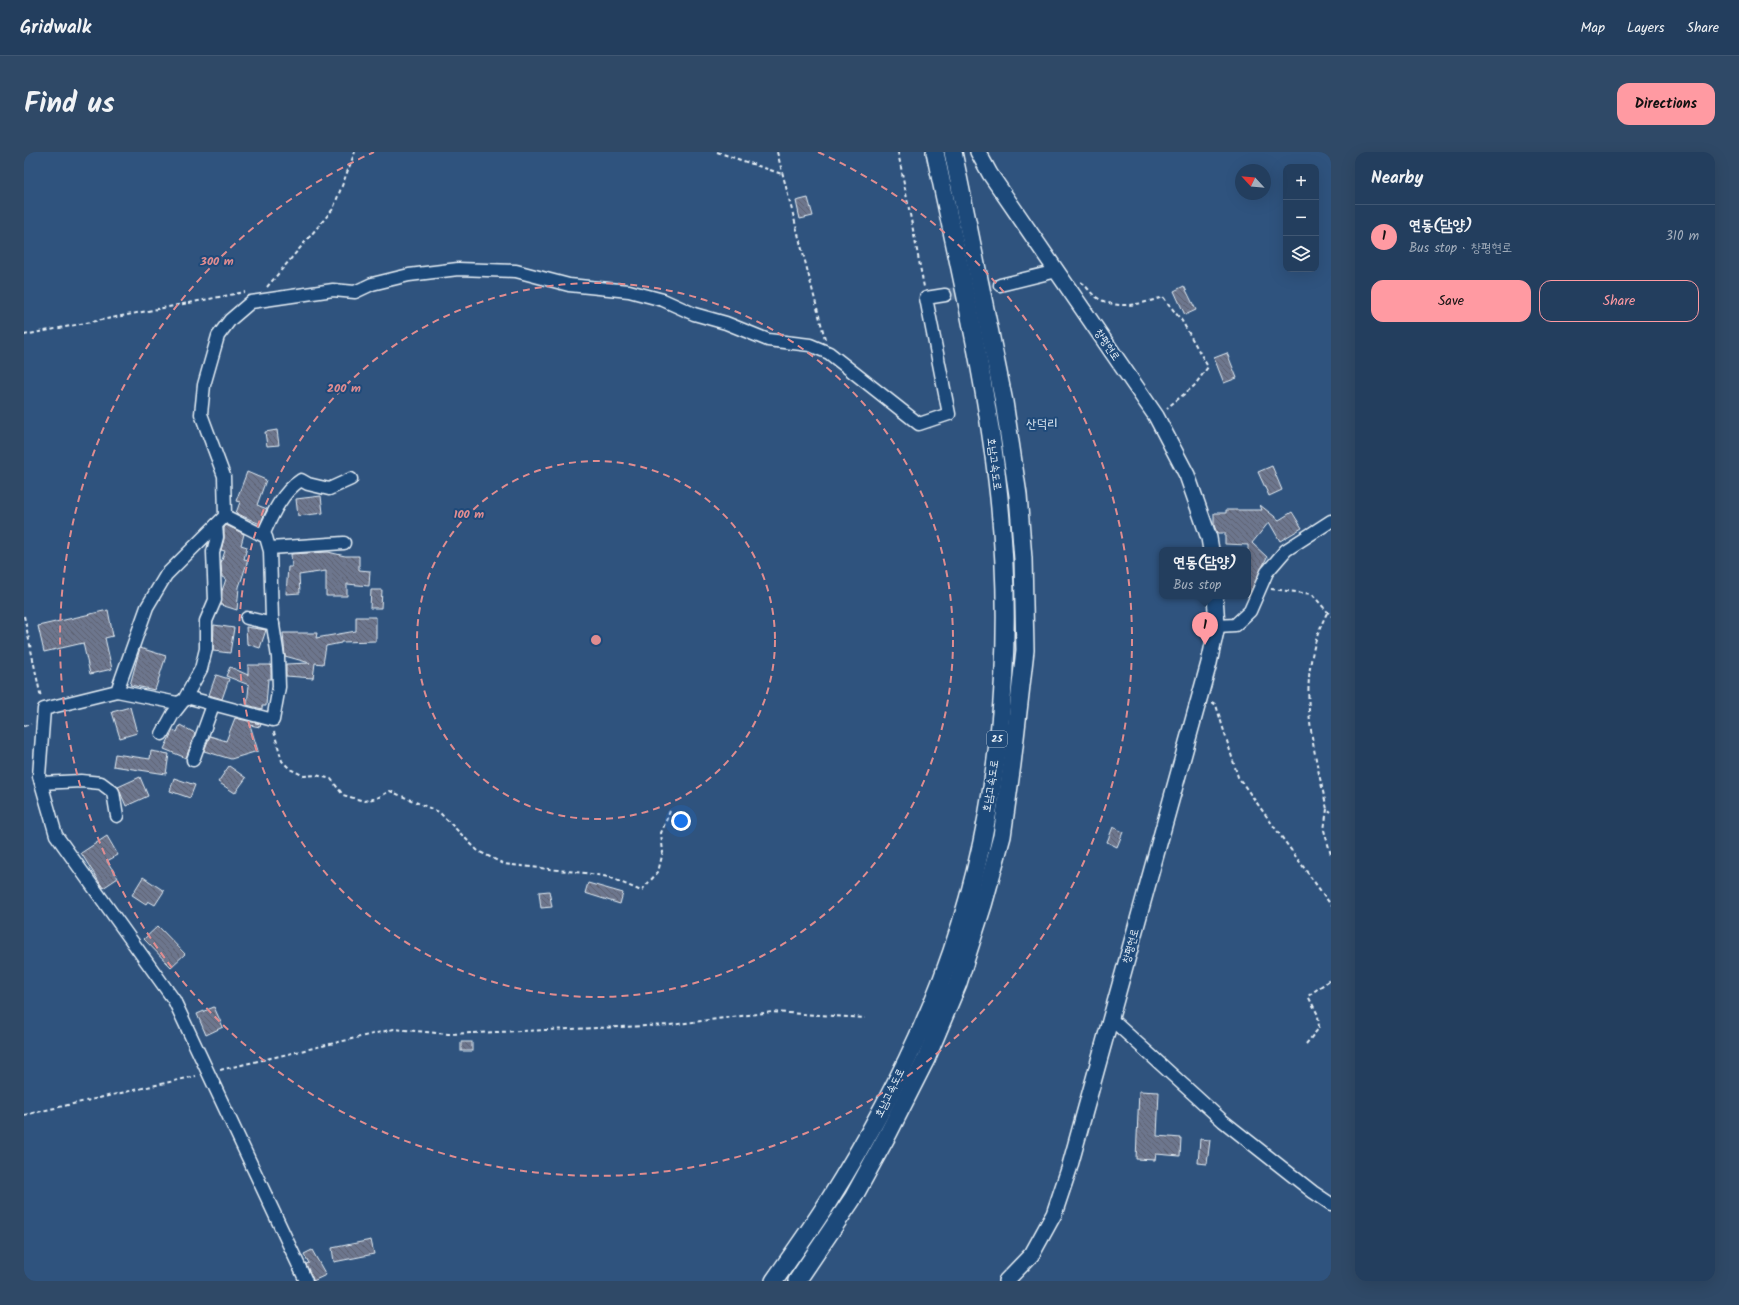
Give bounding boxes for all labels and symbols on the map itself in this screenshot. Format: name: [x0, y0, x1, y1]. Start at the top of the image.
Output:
north arrow: [1235, 164, 1271, 200]
text: 300 m: [199, 252, 234, 271]
street label: 창평현로: [1090, 325, 1124, 365]
text: 200 m: [327, 379, 361, 398]
district label: 산덕리: [1026, 414, 1058, 435]
street label: 호남고속도로: [982, 437, 1006, 492]
text: 100 m: [454, 505, 484, 524]
pin: 1: [1192, 612, 1218, 645]
centre of rings: [589, 633, 603, 647]
road number: 25: [987, 731, 1007, 747]
street label: 호남고속도로: [978, 758, 1004, 814]
your location: [671, 811, 691, 831]
street label: 창평현로: [1118, 926, 1144, 965]
street label: 호남고속도로: [870, 1065, 910, 1121]

